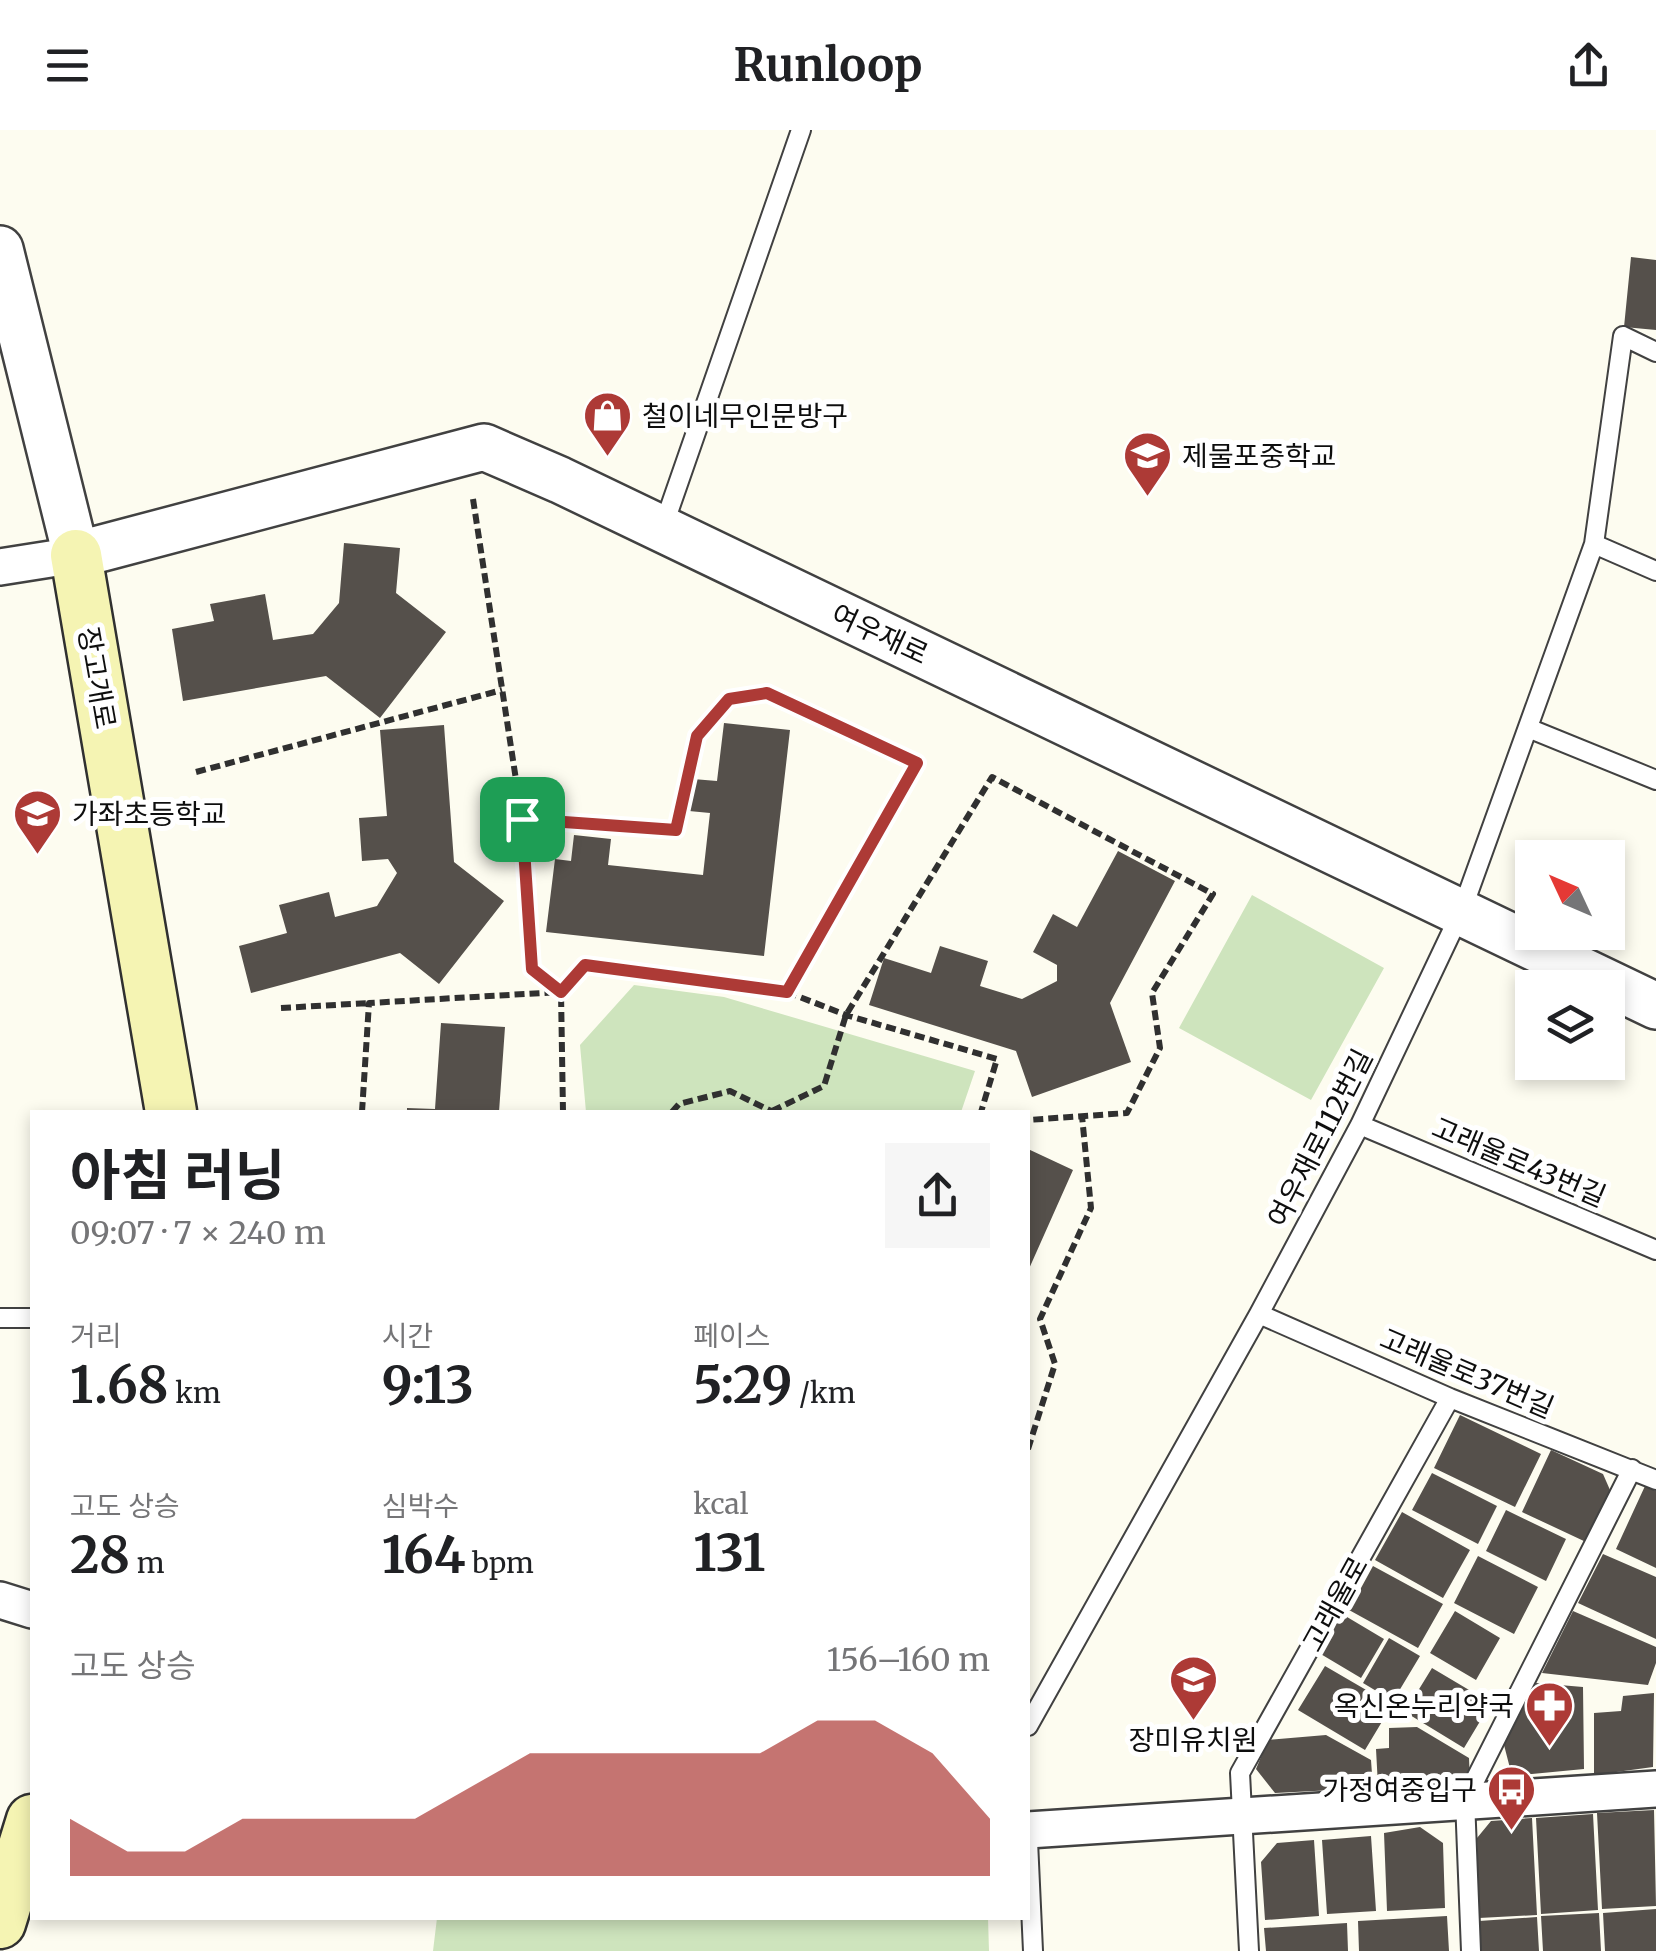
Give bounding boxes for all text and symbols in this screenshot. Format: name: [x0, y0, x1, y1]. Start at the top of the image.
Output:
text: Runloop: [734, 37, 922, 93]
icon: menu: [40, 38, 95, 93]
icon: share: [1561, 38, 1616, 93]
shop icon: 철이네무인문방구: [581, 390, 633, 458]
place label: 철이네무인문방구: [642, 398, 848, 434]
school or university icon: 제물포중학교: [1121, 430, 1173, 498]
place label: 제물포중학교: [1182, 438, 1337, 474]
street label: 여우재로: [826, 596, 934, 672]
street label: 장고개로: [70, 624, 124, 732]
pin: [480, 777, 565, 862]
school or university icon: 가좌초등학교: [11, 788, 63, 856]
icon: arrive: [495, 792, 550, 847]
place label: 가좌초등학교: [72, 796, 227, 832]
north arrow: [1515, 840, 1625, 950]
map controls: [1515, 840, 1625, 1080]
button: layers: [1515, 970, 1625, 1080]
street label: 여우재로112번길: [1260, 1043, 1380, 1233]
street label: 고래울로43번길: [1427, 1109, 1611, 1215]
text: 아침 러닝: [70, 1141, 285, 1210]
button: share: [885, 1143, 990, 1248]
text: 09:07 · 7 × 240 m: [70, 1213, 326, 1253]
text: 거리: [70, 1318, 122, 1354]
text: 시간: [382, 1318, 433, 1354]
text: 페이스: [693, 1318, 771, 1354]
street label: 고래울로37번길: [1375, 1320, 1559, 1426]
text: 1.68: [70, 1354, 169, 1417]
text: 9:13: [382, 1354, 474, 1417]
text: 5:29: [693, 1354, 792, 1417]
text: km: [169, 1375, 221, 1411]
text: /km: [792, 1375, 856, 1411]
text: kcal: [693, 1486, 748, 1522]
text: 고도 상승: [70, 1488, 180, 1524]
text: 심박수: [382, 1488, 459, 1524]
text: 131: [693, 1522, 765, 1585]
text: 28: [70, 1524, 130, 1587]
text: 164: [382, 1524, 465, 1587]
text: m: [130, 1545, 165, 1581]
text: bpm: [465, 1545, 534, 1581]
street label: 고래울로: [1294, 1550, 1376, 1658]
text: 156–160 m: [827, 1640, 990, 1680]
text: 고도 상승: [70, 1646, 195, 1686]
school or university icon: 장미유치원: [1167, 1654, 1219, 1722]
pharmacy icon: 옥신온누리약국: [1523, 1680, 1575, 1748]
place label: 옥신온누리약국: [1334, 1688, 1514, 1724]
place label: 장미유치원: [1129, 1722, 1257, 1758]
bus stop icon: 가정여중입구: [1486, 1764, 1538, 1832]
place label: 가정여중입구: [1322, 1772, 1477, 1808]

